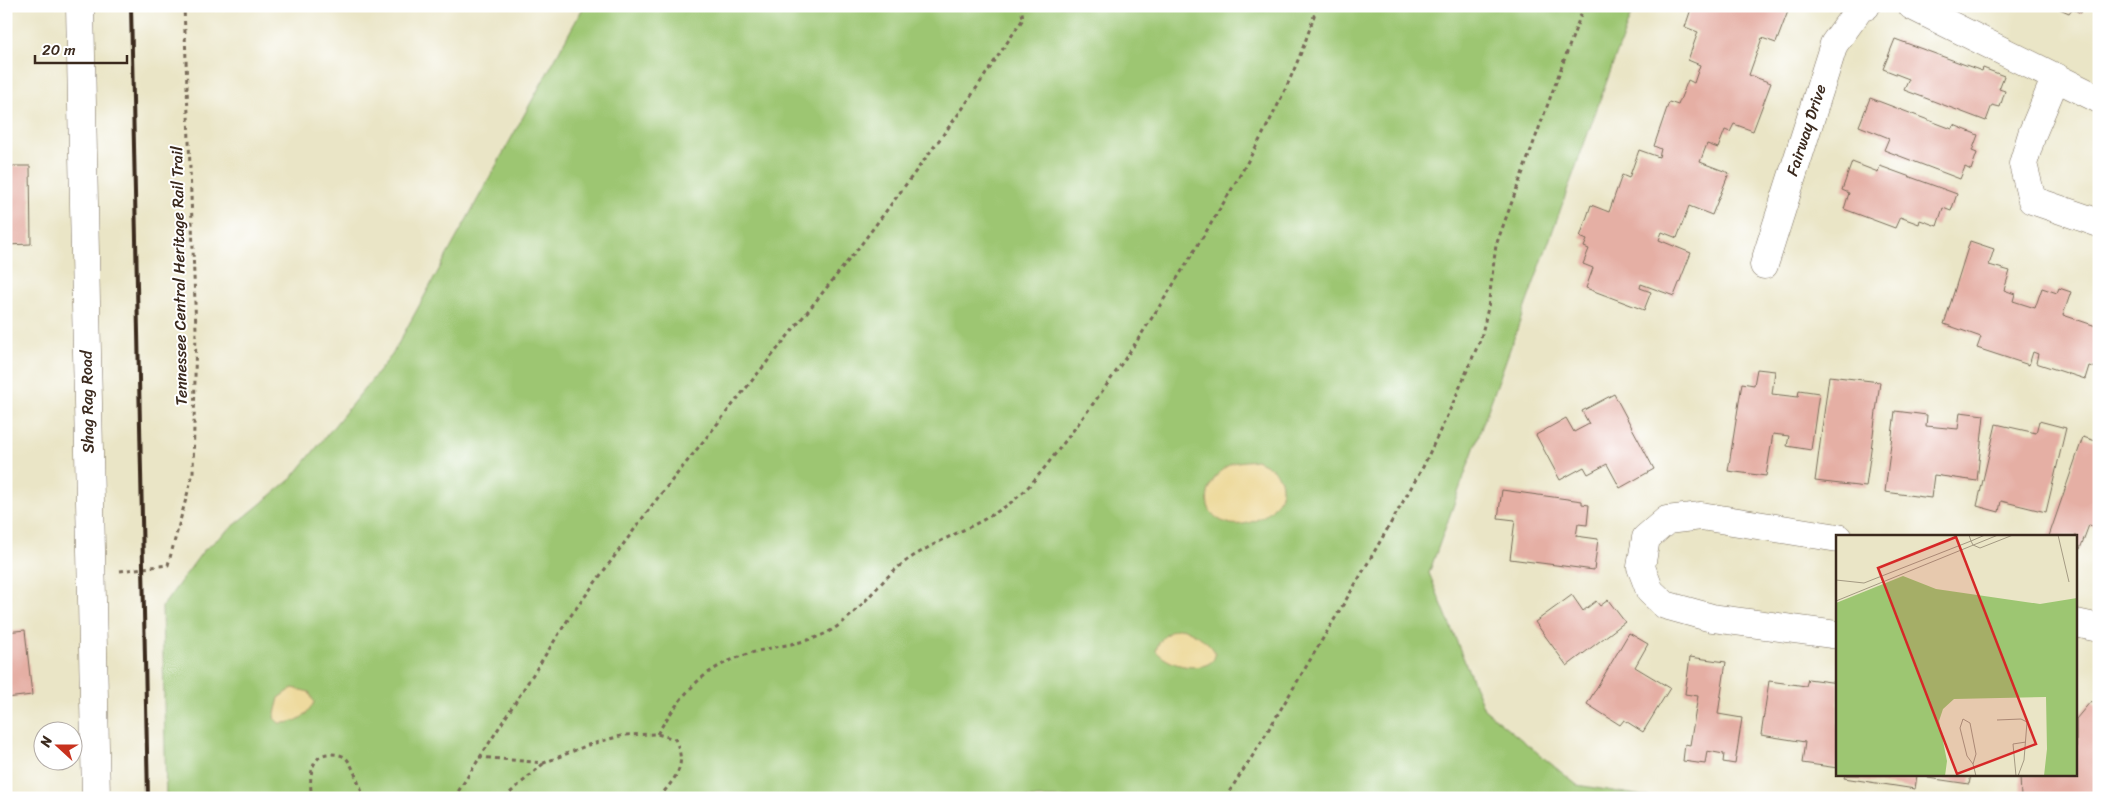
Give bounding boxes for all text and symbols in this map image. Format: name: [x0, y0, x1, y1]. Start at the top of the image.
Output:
scale bar: [35, 32, 128, 64]
text: 20 m: [42, 37, 76, 63]
street label: Fairway Drive: [1777, 80, 1835, 180]
street label: Tennessee Central Heritage Rail Trail: [162, 146, 196, 406]
street label: Shag Rag Road: [72, 349, 102, 454]
inset map: [1836, 535, 2078, 776]
north arrow: [32, 722, 82, 772]
text: N: [33, 732, 60, 751]

